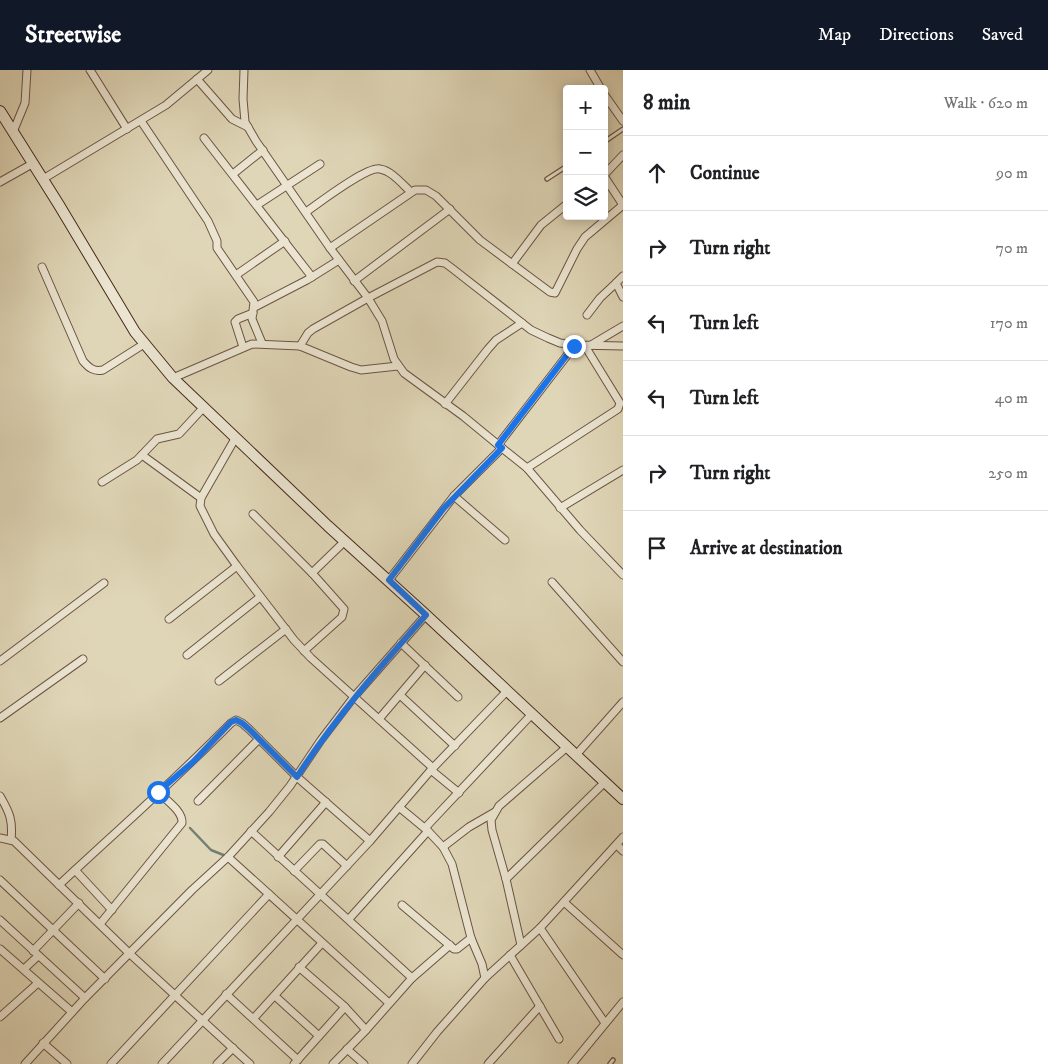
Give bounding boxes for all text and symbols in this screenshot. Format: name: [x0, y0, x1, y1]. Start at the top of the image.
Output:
text: Streetwise: [25, 20, 121, 50]
text: Map: [818, 24, 851, 46]
text: Directions: [879, 24, 954, 46]
text: Saved: [982, 24, 1023, 46]
map controls: [563, 85, 608, 220]
button: +: [563, 85, 608, 130]
text: 8 min: [643, 90, 690, 116]
text: Walk · 620 m: [944, 93, 1028, 113]
button: −: [563, 130, 608, 175]
icon: ahead: [643, 159, 671, 187]
text: Continue: [690, 162, 760, 185]
text: 90 m: [996, 163, 1028, 183]
button: layers: [563, 175, 608, 220]
icon: right: [643, 234, 671, 262]
text: Turn right: [690, 237, 770, 260]
text: 70 m: [996, 238, 1028, 258]
icon: left: [643, 309, 671, 337]
text: Turn left: [690, 312, 759, 335]
text: 170 m: [990, 313, 1028, 333]
route end: [563, 335, 586, 358]
icon: left: [643, 384, 671, 412]
text: Turn left: [690, 387, 759, 410]
text: 40 m: [995, 388, 1028, 408]
icon: right: [643, 459, 671, 487]
text: Turn right: [690, 462, 770, 485]
text: 250 m: [988, 463, 1028, 483]
icon: arrive: [643, 534, 671, 562]
text: Arrive at destination: [690, 537, 842, 560]
route start: [147, 781, 170, 804]

